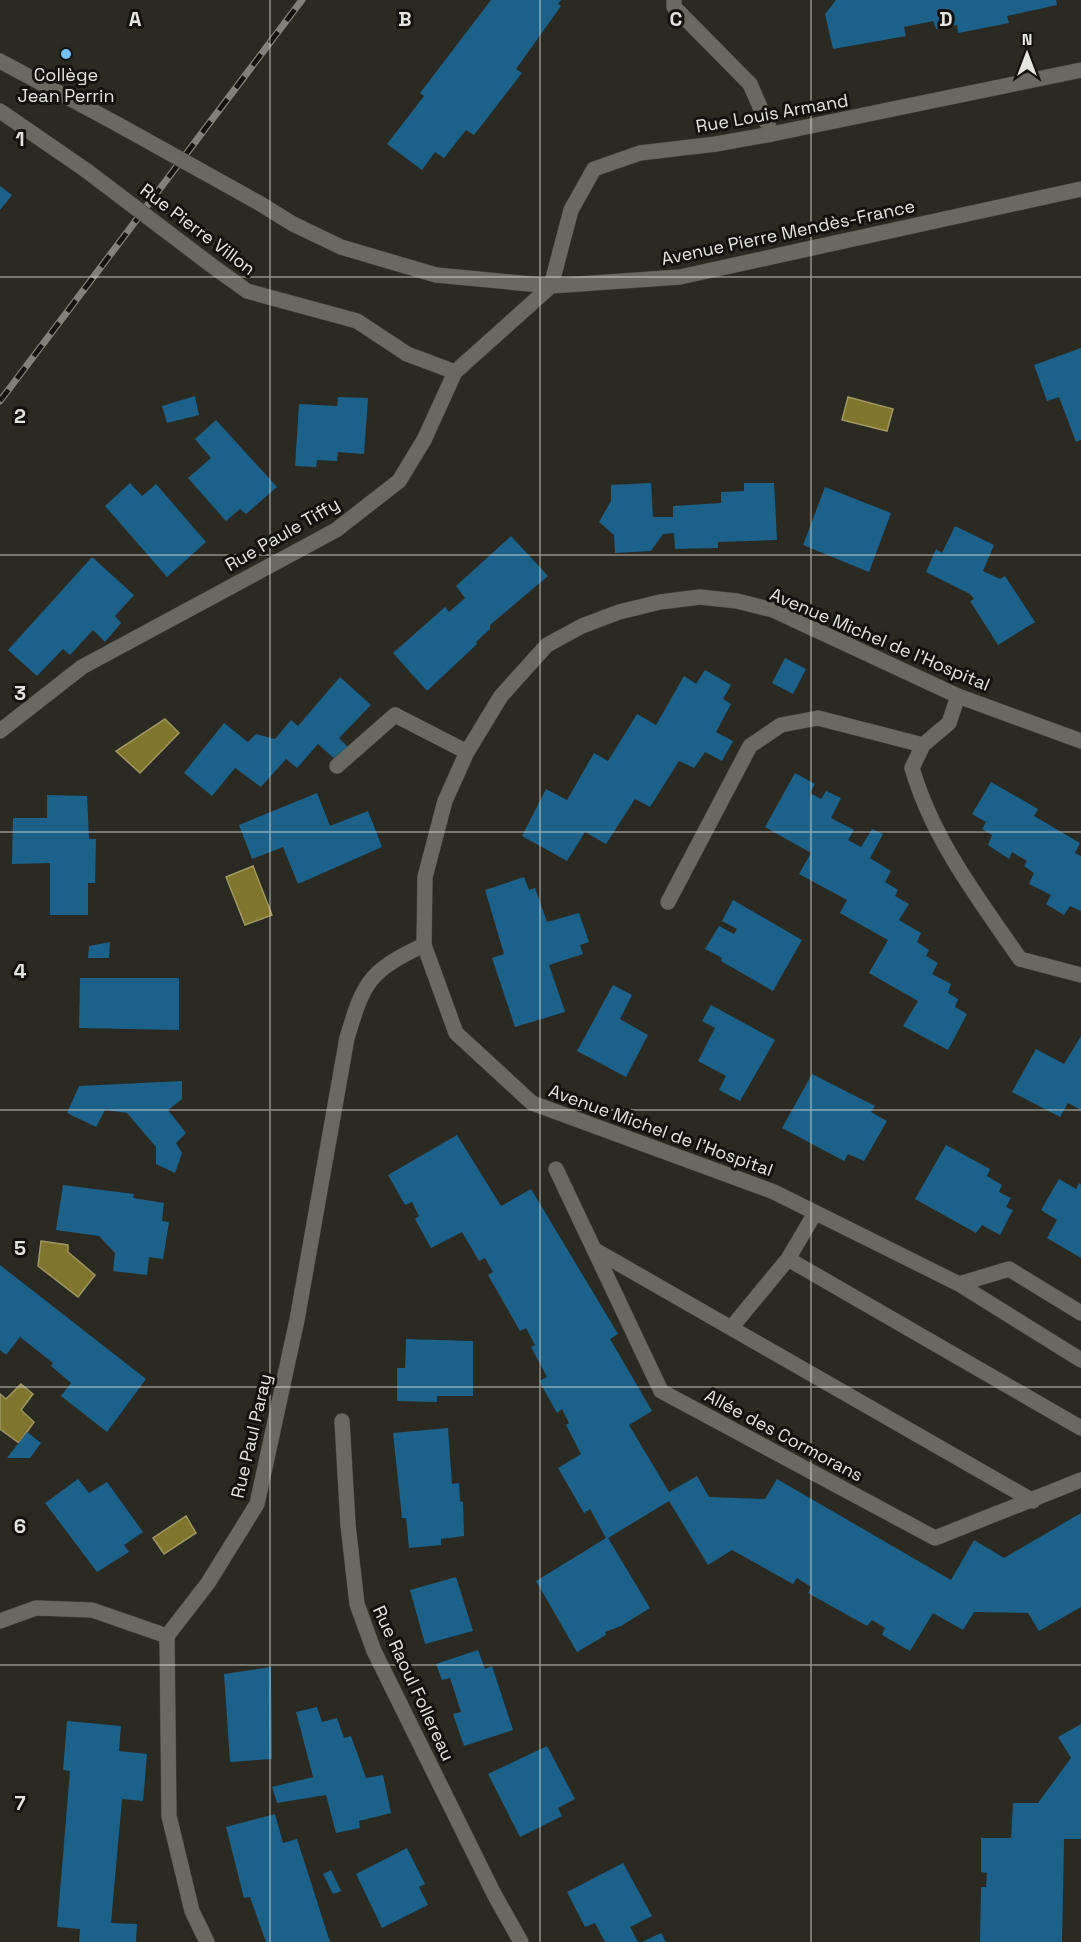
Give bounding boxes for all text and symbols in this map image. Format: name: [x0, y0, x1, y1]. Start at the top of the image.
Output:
text: A: [129, 6, 142, 32]
text: B: [398, 6, 412, 32]
text: C: [670, 6, 683, 32]
text: D: [939, 6, 953, 32]
north arrow: [997, 24, 1057, 84]
text: N: [1022, 29, 1032, 50]
marker: Collège Jean Perrin: [59, 47, 73, 61]
place label: Collège Jean Perrin: [17, 63, 115, 107]
street label: Rue Louis Armand: [694, 88, 850, 138]
text: 1: [15, 126, 25, 152]
street label: Rue Pierre Villon: [136, 178, 260, 280]
street label: Avenue Pierre Mendès-France: [659, 194, 917, 270]
text: 2: [14, 403, 26, 429]
street label: Rue Paule Tiffy: [221, 492, 343, 576]
street label: Avenue Michel de l'Hospital: [766, 582, 994, 696]
text: 3: [14, 680, 26, 706]
text: 4: [14, 958, 27, 984]
street label: Avenue Michel de l'Hospital: [546, 1079, 776, 1181]
text: 5: [14, 1235, 26, 1261]
street label: Rue Paul Paray: [226, 1372, 276, 1500]
street label: Allée des Cormorans: [701, 1384, 867, 1486]
text: 6: [14, 1513, 26, 1539]
street label: Rue Raoul Follereau: [368, 1602, 460, 1764]
text: 7: [14, 1790, 26, 1816]

